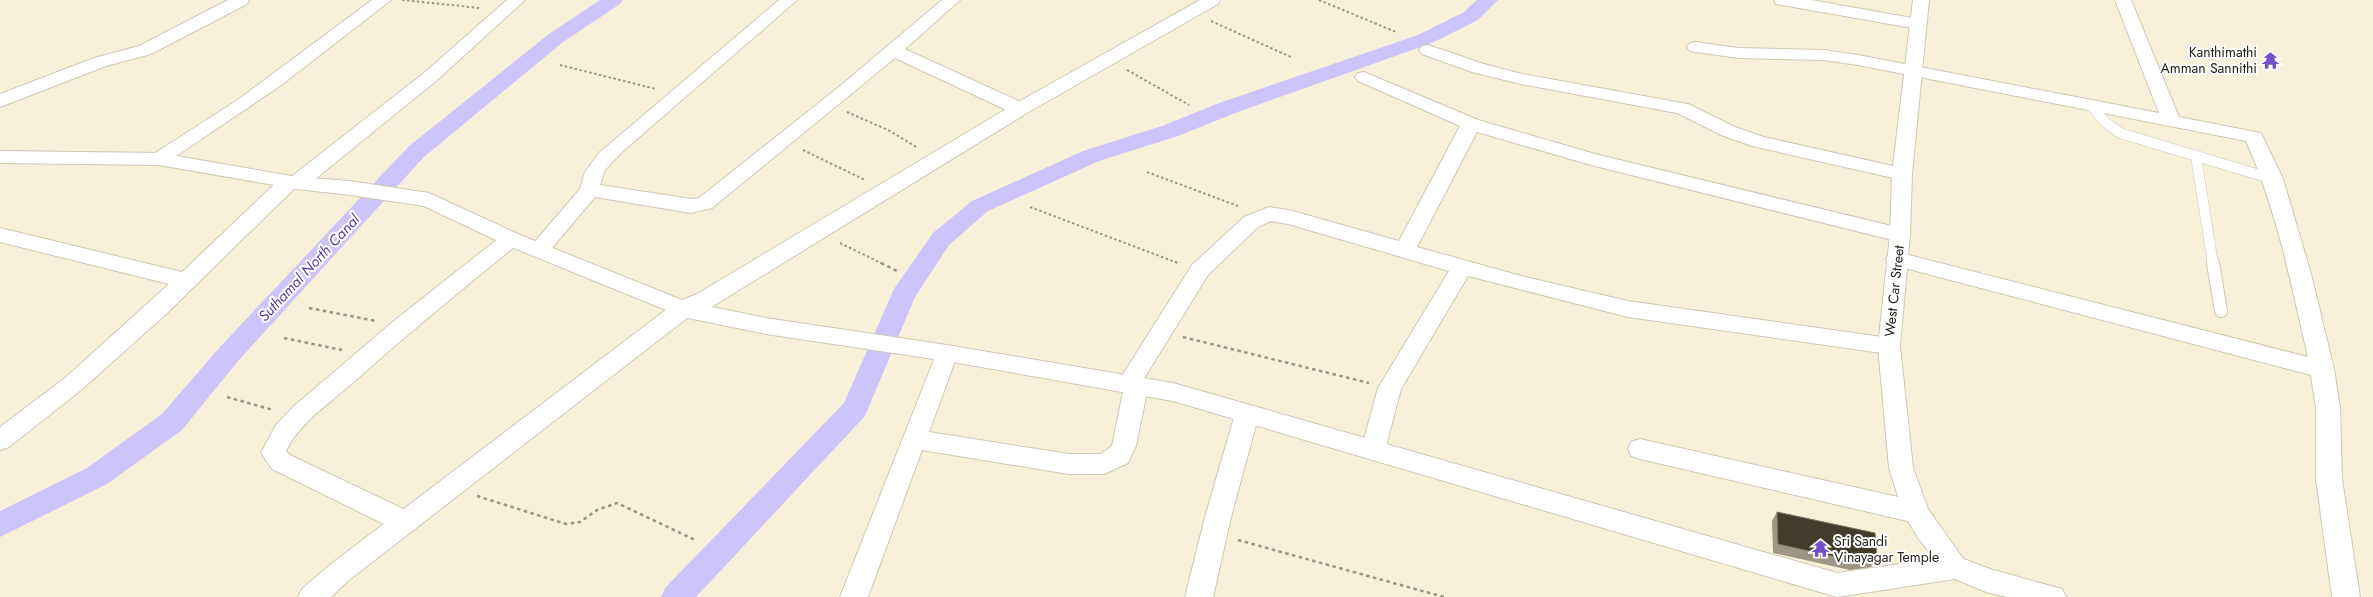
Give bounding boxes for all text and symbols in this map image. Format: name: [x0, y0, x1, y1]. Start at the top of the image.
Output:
place label: Kanthimathi Amman Sannithi: [2161, 42, 2257, 78]
temple icon: Kanthimathi Amman Sannithi: [2260, 50, 2280, 70]
water label: Suthamal North Canal: [253, 209, 365, 327]
street label: West Car Street: [1879, 244, 1909, 338]
place label: Sri Sandi Vinayagar Temple: [1834, 531, 1939, 567]
temple icon: Sri Sandi Vinayagar Temple: [1811, 539, 1831, 559]

